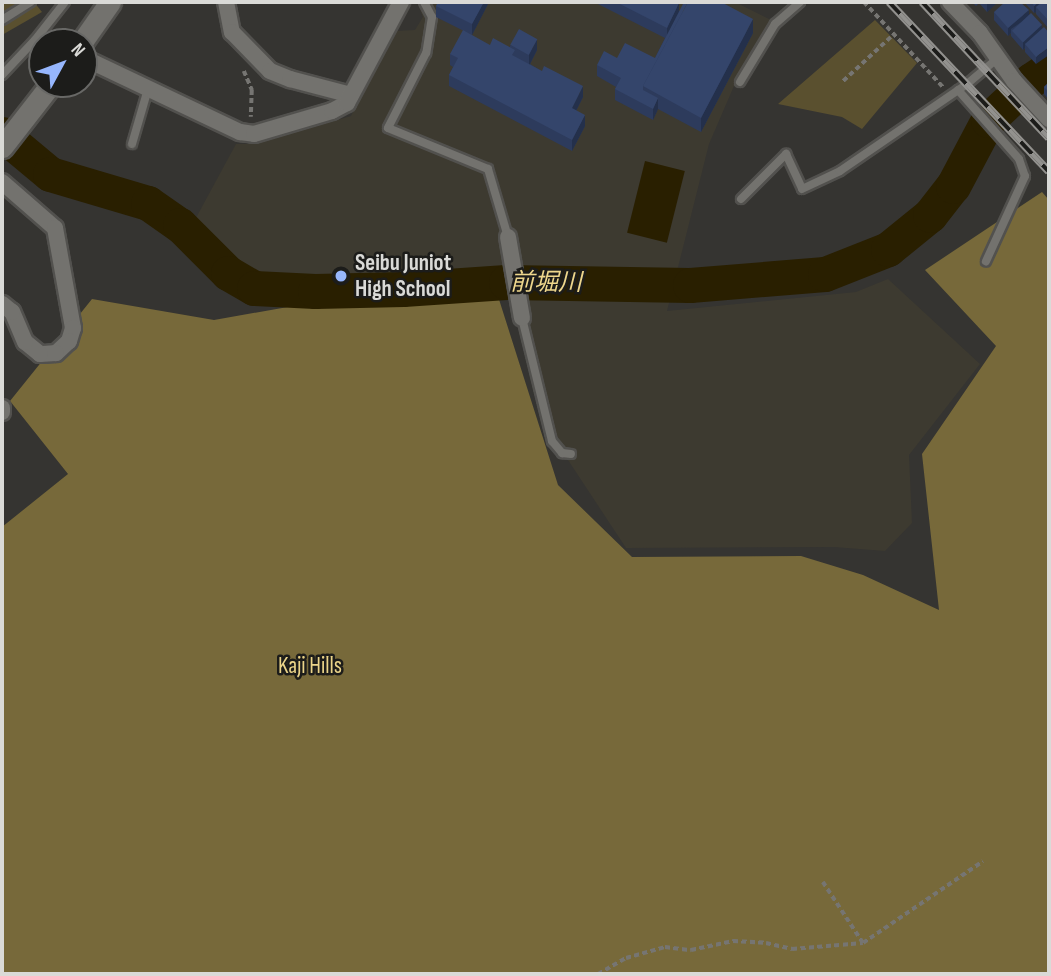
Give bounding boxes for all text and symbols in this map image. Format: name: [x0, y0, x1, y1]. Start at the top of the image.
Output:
north arrow: [28, 28, 98, 98]
text: N: [66, 39, 90, 62]
place label: Seibu Juniot High School: [355, 249, 451, 303]
marker: Seibu Juniot High School: [333, 268, 349, 284]
water label: 前堀川: [510, 269, 582, 297]
park label: Kaji Hills: [278, 652, 342, 680]

